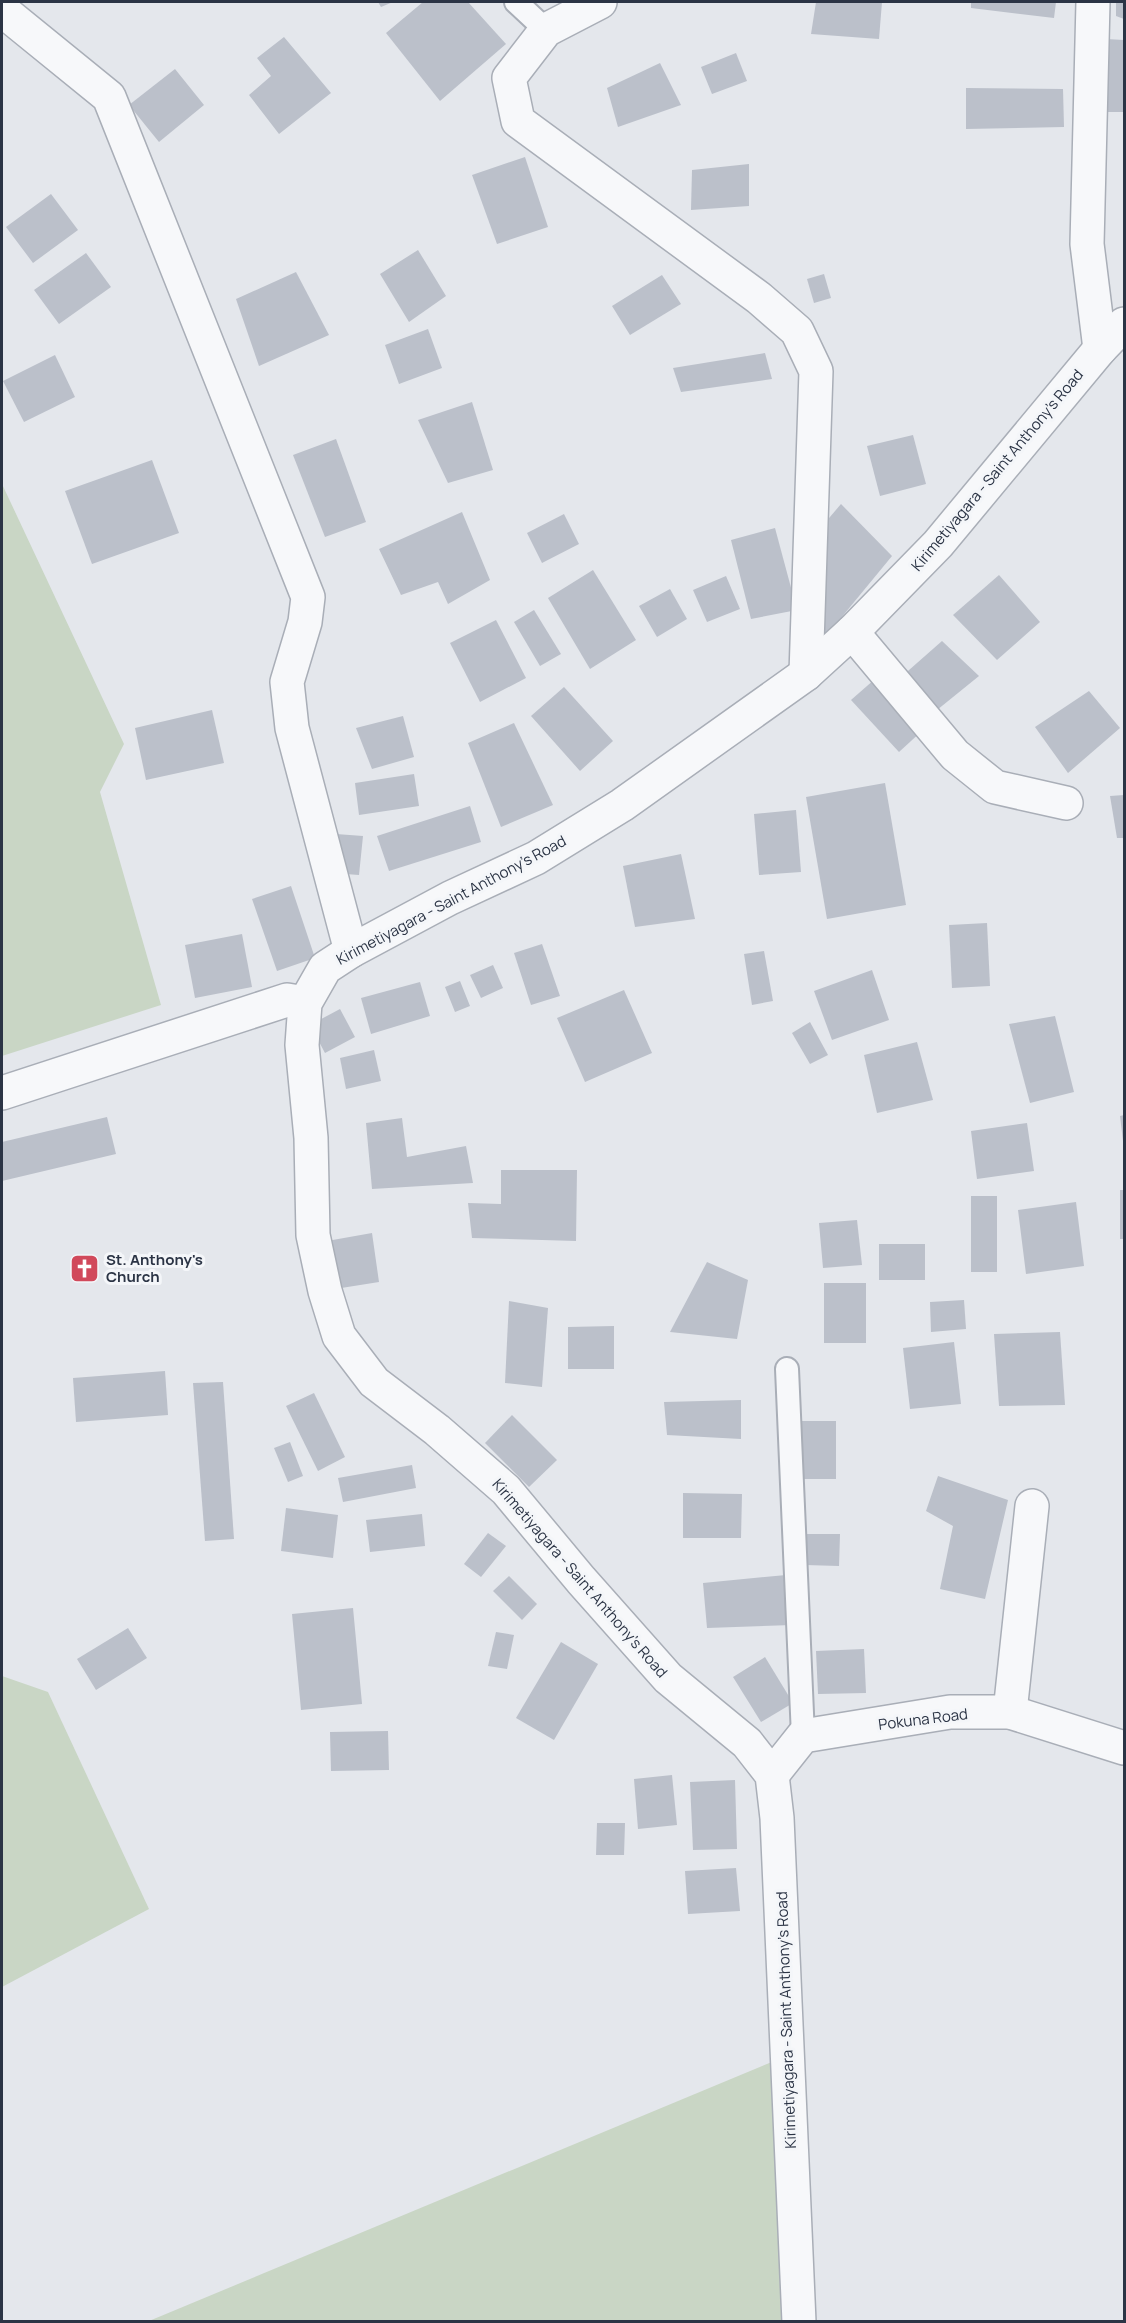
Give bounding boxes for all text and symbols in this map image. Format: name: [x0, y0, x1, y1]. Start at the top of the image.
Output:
street label: Kirimetiyagara - Saint Anthony's Road: [906, 365, 1088, 575]
street label: Kirimetiyagara - Saint Anthony's Road: [332, 830, 570, 970]
place label: St. Anthony's Church: [106, 1249, 203, 1287]
church icon: St. Anthony's Church: [69, 1252, 101, 1284]
street label: Kirimetiyagara - Saint Anthony's Road: [488, 1474, 672, 1682]
street label: Pokuna Road: [877, 1703, 969, 1735]
street label: Kirimetiyagara - Saint Anthony's Road: [771, 1891, 801, 2149]

